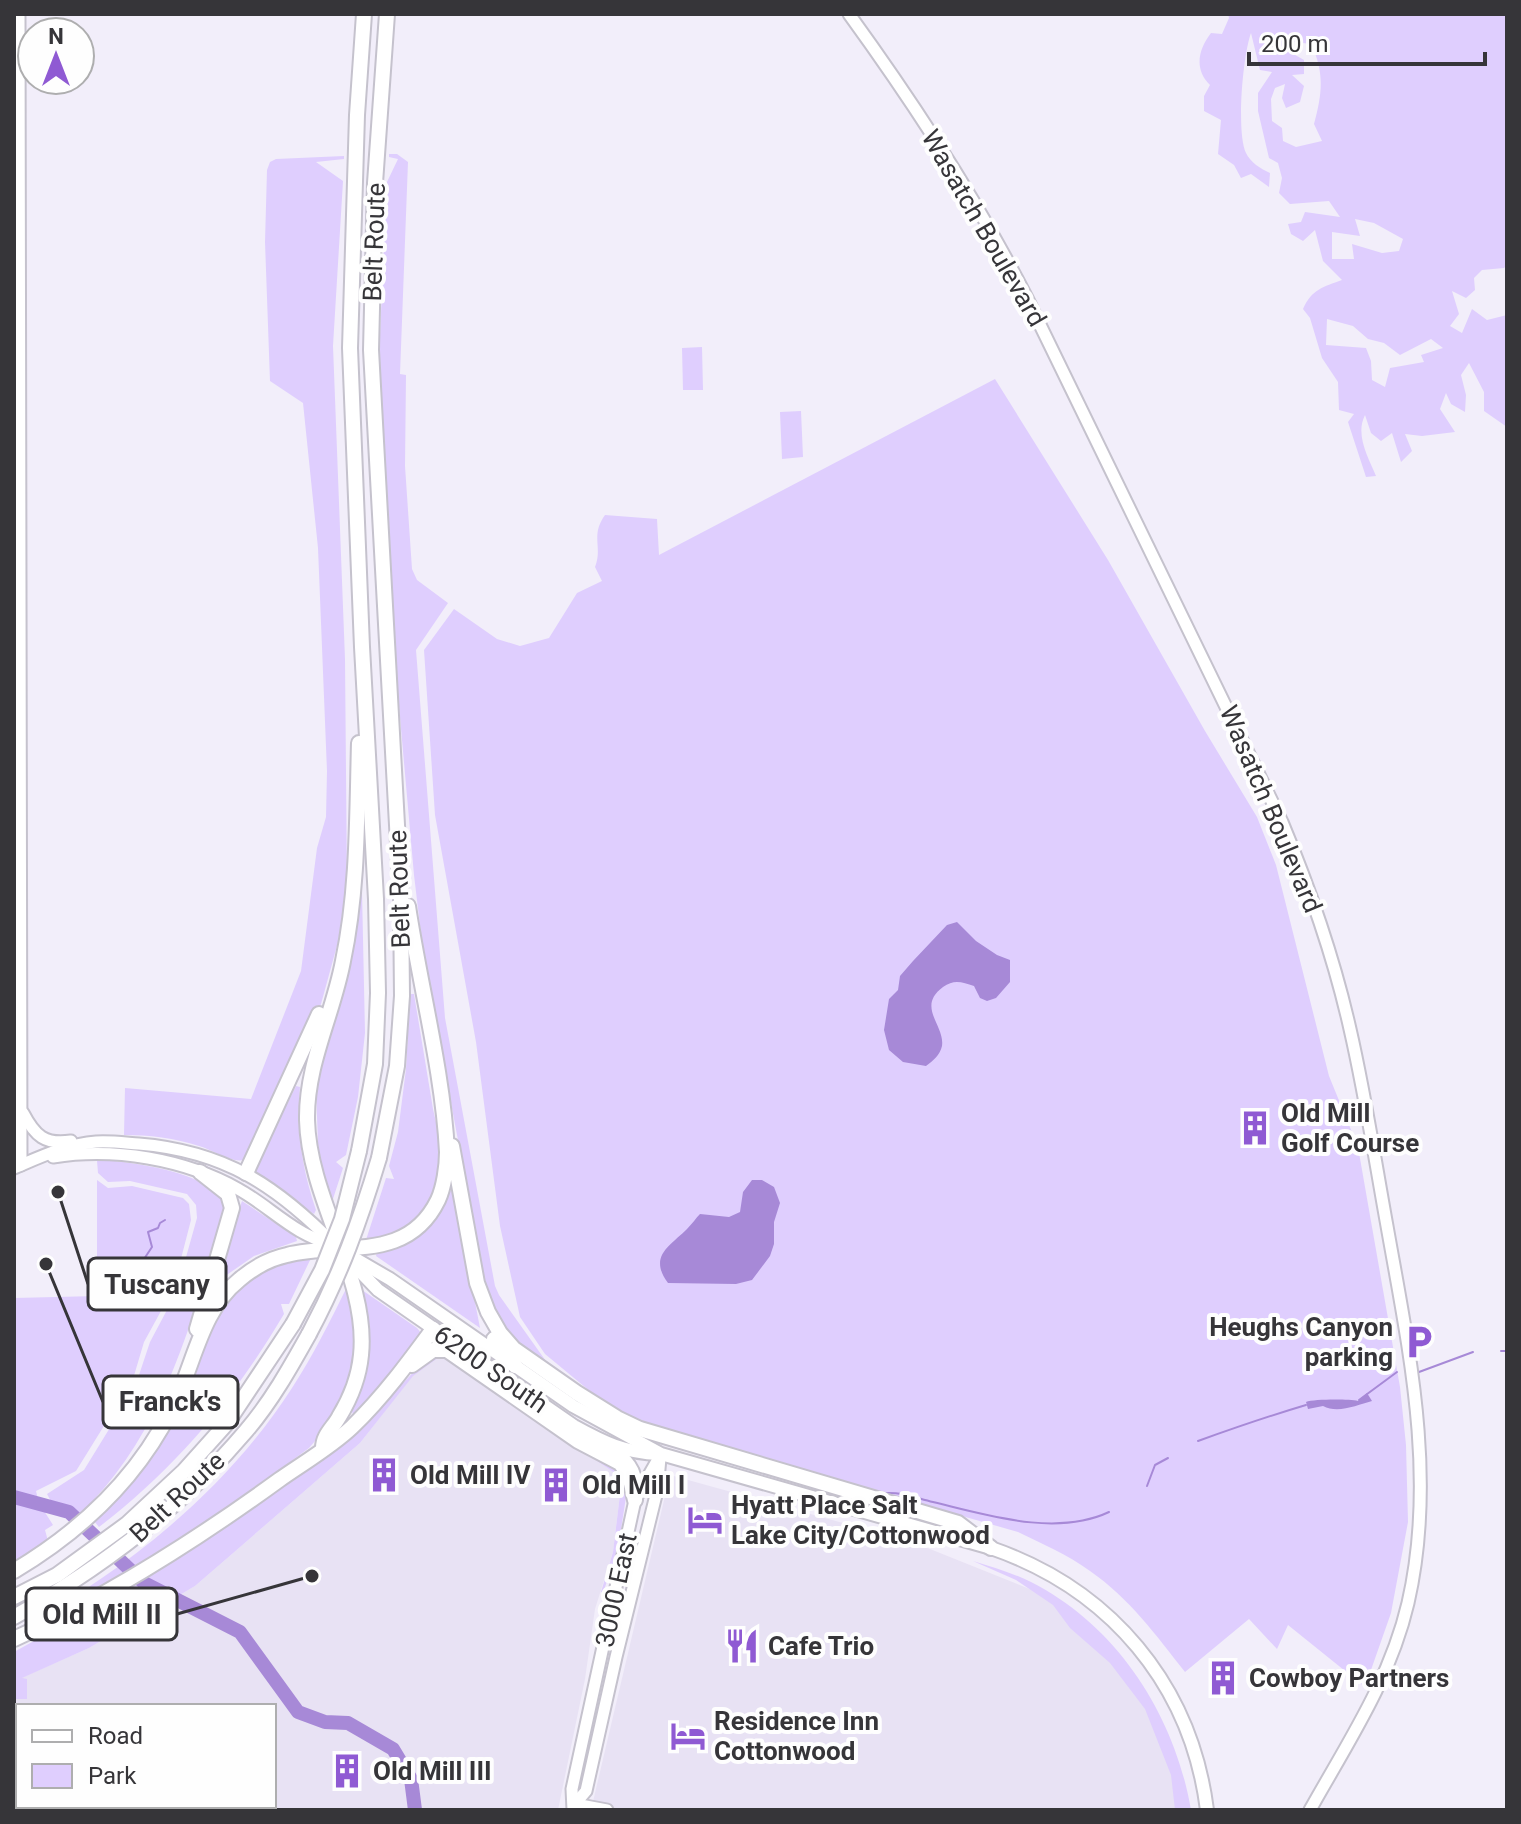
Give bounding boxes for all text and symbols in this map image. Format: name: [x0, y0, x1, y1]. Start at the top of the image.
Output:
north arrow: [16, 16, 96, 96]
scale bar: [1249, 16, 1485, 66]
text: N: [48, 24, 64, 49]
text: 200 m: [1261, 30, 1328, 58]
street label: Wasatch Boulevard: [915, 124, 1053, 332]
street label: Belt Route: [357, 182, 391, 302]
street label: Wasatch Boulevard: [1214, 701, 1328, 917]
street label: Belt Route: [382, 829, 416, 949]
place label: Old Mill Golf Course: [1281, 1098, 1419, 1158]
building icon: Old Mill Golf Course: [1236, 1109, 1274, 1147]
callout: Tuscany: [88, 1258, 226, 1310]
text: Tuscany: [104, 1268, 211, 1301]
place label: Heughs Canyon parking: [1209, 1312, 1393, 1372]
street label: 6200 South: [428, 1319, 554, 1419]
parking icon: Heughs Canyon parking: [1400, 1323, 1438, 1361]
callout: Franck's: [103, 1376, 238, 1428]
text: Franck's: [119, 1385, 221, 1418]
street label: Belt Route: [123, 1446, 231, 1548]
building icon: Old Mill IV: [365, 1456, 403, 1494]
place label: Old Mill IV: [410, 1460, 530, 1490]
building icon: Old Mill I: [537, 1466, 575, 1504]
place label: Old Mill I: [582, 1470, 685, 1500]
place label: Hyatt Place Salt Lake City/Cottonwood: [731, 1490, 990, 1550]
hotel icon: Hyatt Place Salt Lake City/Cottonwood: [686, 1501, 724, 1539]
street label: 3000 East: [589, 1530, 643, 1650]
callout: Old Mill II: [26, 1588, 177, 1640]
text: Old Mill II: [42, 1598, 162, 1631]
restaurant icon: Cafe Trio: [723, 1627, 761, 1665]
place label: Cafe Trio: [768, 1631, 874, 1661]
building icon: Cowboy Partners: [1204, 1659, 1242, 1697]
place label: Cowboy Partners: [1249, 1663, 1449, 1693]
legend: [16, 1704, 276, 1808]
place label: Residence Inn Cottonwood: [714, 1706, 879, 1766]
hotel icon: Residence Inn Cottonwood: [669, 1717, 707, 1755]
text: Road: [88, 1722, 143, 1750]
building icon: Old Mill III: [328, 1752, 366, 1790]
place label: Old Mill III: [373, 1756, 492, 1786]
text: Park: [88, 1762, 137, 1790]

